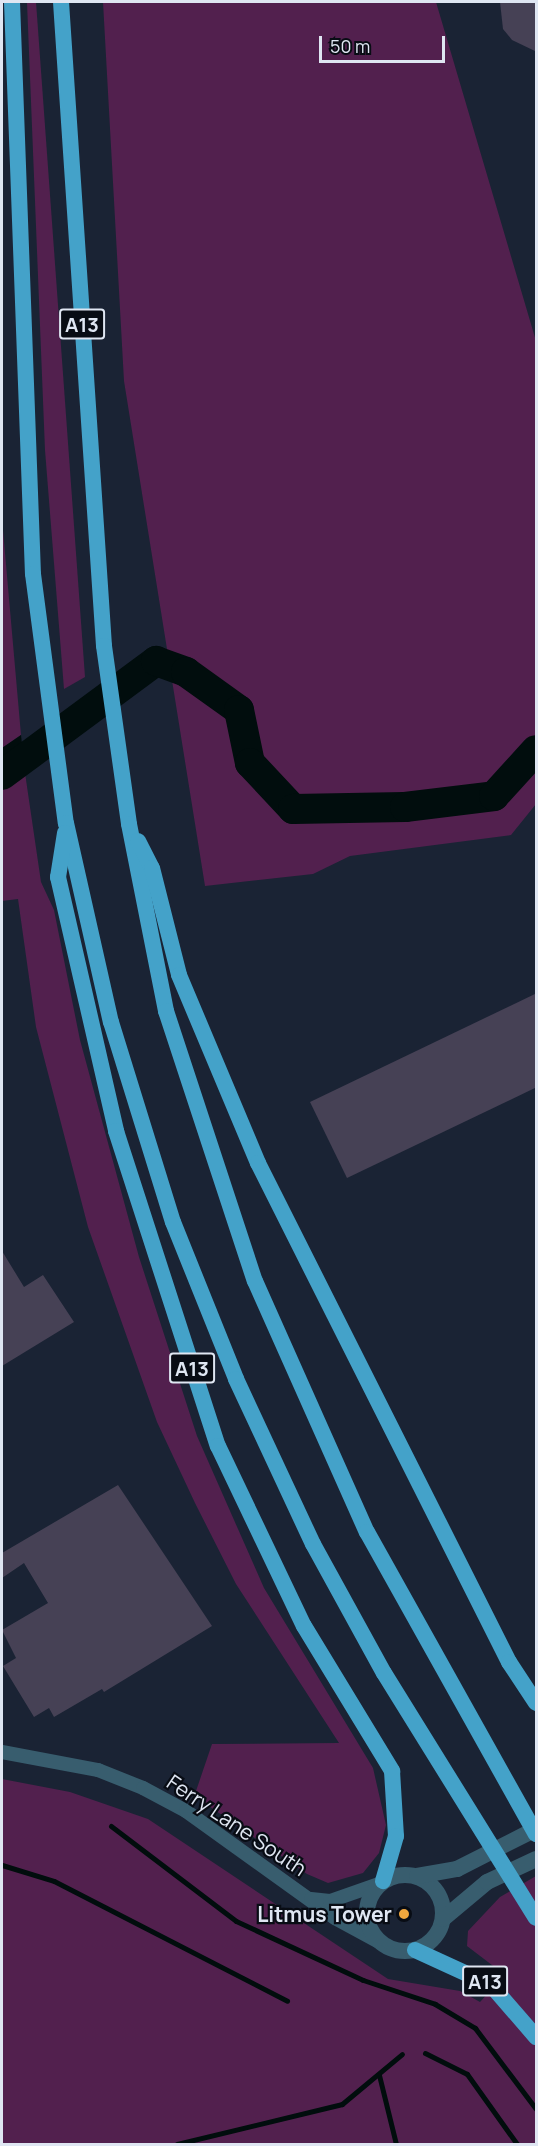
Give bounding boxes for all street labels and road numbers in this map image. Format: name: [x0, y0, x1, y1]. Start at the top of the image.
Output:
road number: A13: [58, 307, 106, 341]
road number: A13: [168, 1351, 216, 1385]
street label: Ferry Lane South: [162, 1769, 312, 1881]
road number: A13: [461, 1964, 509, 1998]

